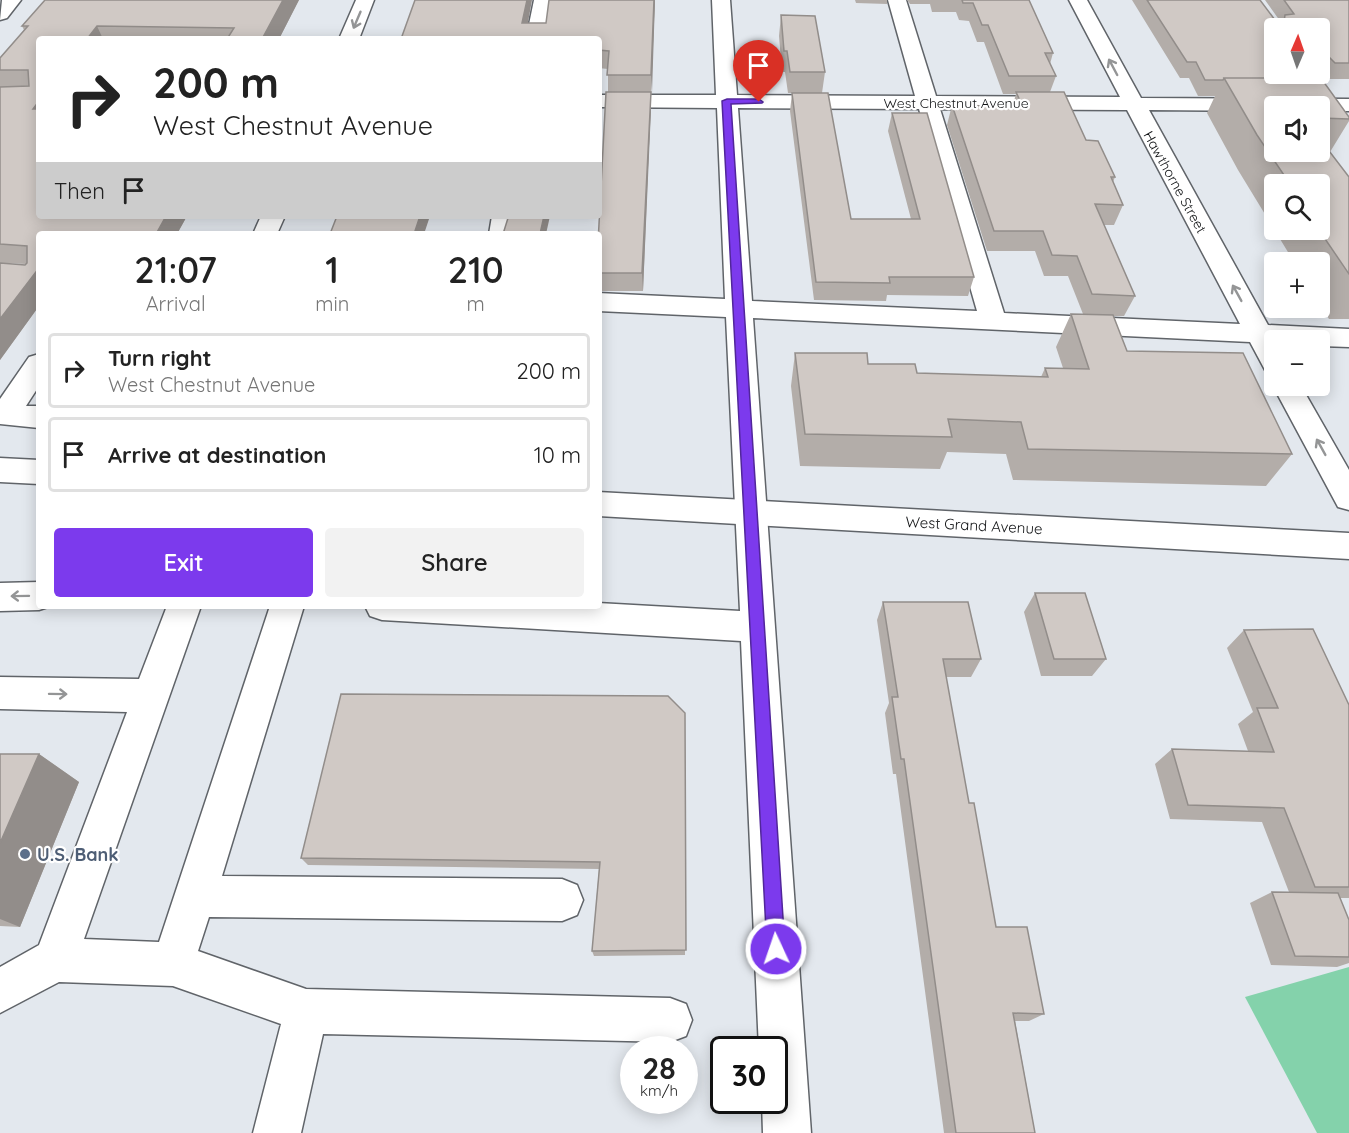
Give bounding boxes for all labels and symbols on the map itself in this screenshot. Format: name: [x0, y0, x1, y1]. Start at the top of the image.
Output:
one-way arrow: [351, 10, 362, 28]
north arrow: [1264, 18, 1330, 84]
pin: [733, 40, 784, 102]
one-way arrow: [1107, 59, 1119, 76]
street label: West Chestnut Avenue: [883, 94, 1029, 112]
street label: Hawthorne Street: [1139, 128, 1211, 237]
one-way arrow: [1231, 285, 1242, 303]
one-way arrow: [1315, 438, 1326, 456]
street label: West Grand Avenue: [905, 512, 1043, 538]
one-way arrow: [10, 590, 30, 602]
one-way arrow: [48, 688, 68, 700]
place label: U.S. Bank: [37, 843, 119, 866]
marker: U.S. Bank: [18, 847, 32, 861]
position arrow: [744, 917, 808, 981]
speed limit sign: 30: [710, 1036, 788, 1114]

